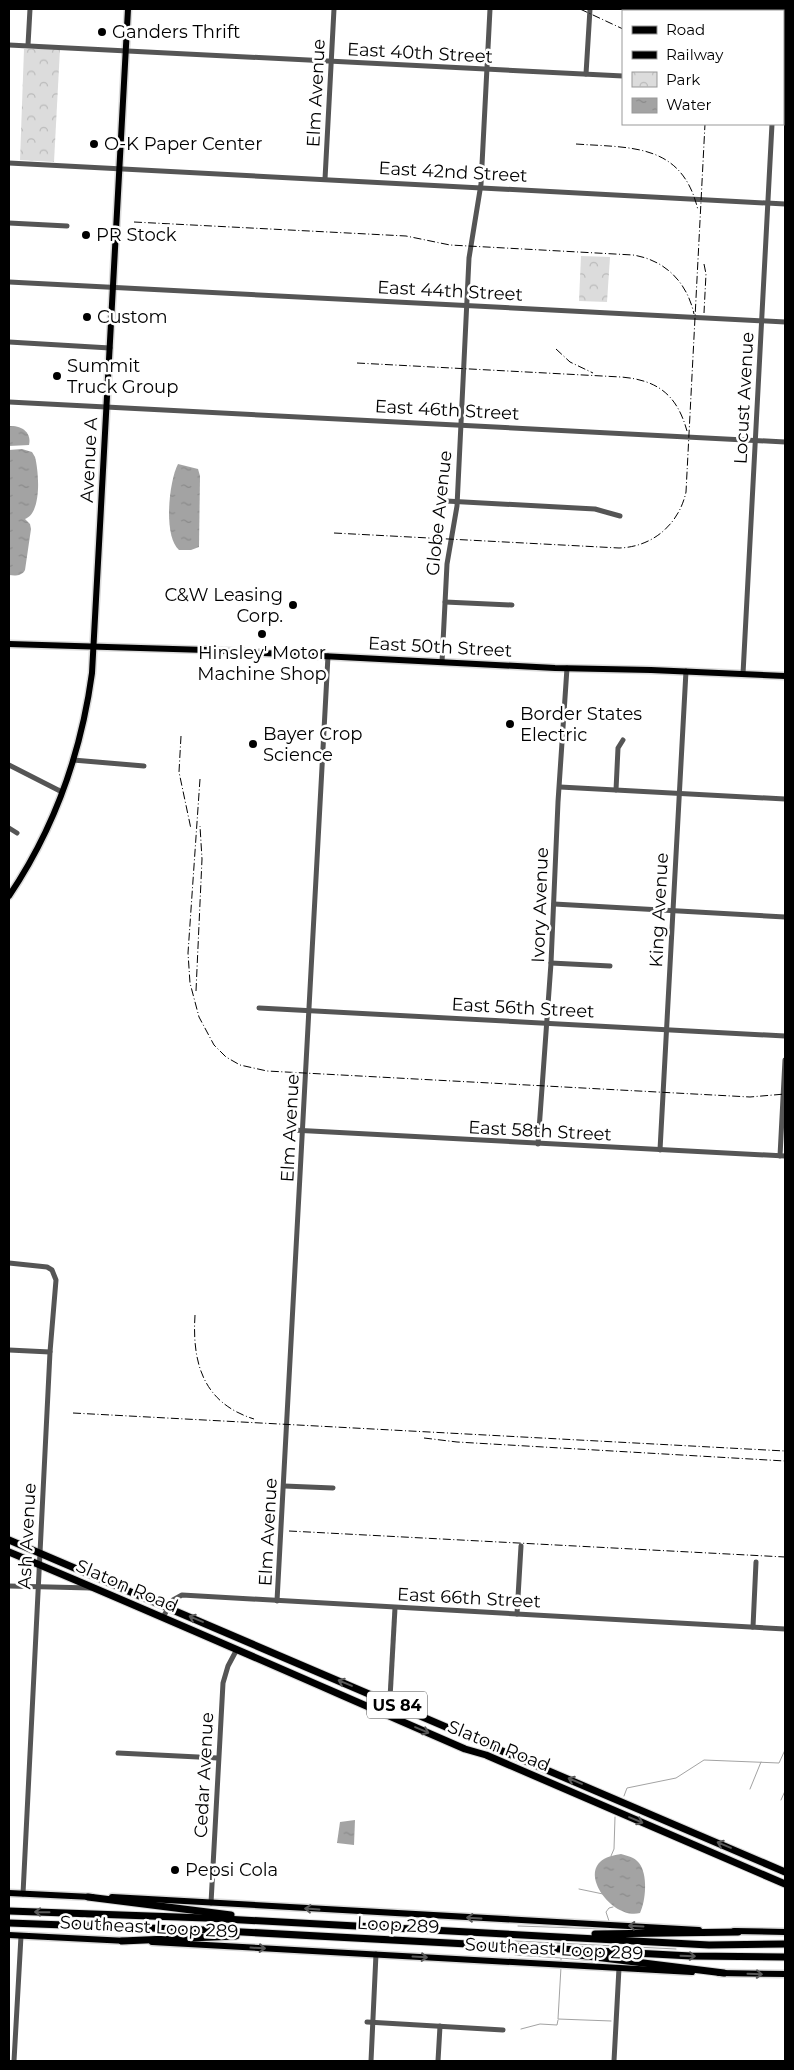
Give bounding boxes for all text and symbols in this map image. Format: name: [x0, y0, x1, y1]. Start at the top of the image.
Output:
legend: [622, 10, 784, 125]
text: Road: [666, 20, 705, 39]
place label: Ganders Thrift: [112, 21, 240, 43]
marker: Ganders Thrift: [96, 26, 108, 38]
street label: Elm Avenue: [302, 38, 330, 148]
street label: East 40th Street: [347, 38, 493, 68]
text: Railway: [666, 45, 724, 64]
text: Park: [666, 70, 700, 89]
text: Water: [666, 95, 712, 114]
place label: O-K Paper Center: [104, 133, 262, 155]
marker: O-K Paper Center: [88, 138, 100, 150]
street label: East 42nd Street: [378, 157, 528, 187]
place label: PR Stock: [96, 224, 177, 246]
marker: PR Stock: [80, 229, 92, 241]
street label: East 44th Street: [377, 276, 523, 306]
place label: Custom: [97, 306, 168, 328]
marker: Custom: [81, 311, 93, 323]
street label: Locust Avenue: [730, 331, 758, 465]
place label: Summit Truck Group: [67, 355, 178, 398]
marker: Summit Truck Group: [51, 370, 63, 382]
street label: East 46th Street: [374, 395, 520, 425]
street label: Avenue A: [76, 417, 102, 503]
street label: Globe Avenue: [421, 449, 457, 577]
place label: C&W Leasing Corp.: [164, 584, 283, 627]
marker: C&W Leasing Corp.: [287, 599, 299, 611]
marker: Hinsley' Motor Machine Shop: [256, 628, 268, 640]
street label: East 50th Street: [367, 632, 513, 662]
place label: Hinsley' Motor Machine Shop: [197, 642, 327, 685]
place label: Border States Electric: [520, 703, 642, 746]
marker: Border States Electric: [504, 718, 516, 730]
place label: Bayer Crop Science: [263, 723, 362, 766]
marker: Bayer Crop Science: [247, 738, 259, 750]
street label: Ivory Avenue: [527, 847, 553, 963]
street label: King Avenue: [645, 852, 673, 968]
street label: East 56th Street: [451, 993, 595, 1023]
street label: Elm Avenue: [276, 1073, 304, 1183]
street label: East 58th Street: [468, 1116, 612, 1146]
street label: Elm Avenue: [254, 1477, 282, 1587]
street label: Ash Avenue: [13, 1482, 41, 1590]
street label: Slaton Road: [73, 1555, 181, 1617]
street label: East 66th Street: [397, 1583, 541, 1613]
one-way arrow: [189, 1613, 204, 1623]
one-way arrow: [338, 1677, 353, 1687]
road number: US 84: [367, 1692, 427, 1718]
street label: Cedar Avenue: [190, 1711, 218, 1838]
street label: Slaton Road: [444, 1715, 554, 1777]
one-way arrow: [414, 1726, 429, 1736]
one-way arrow: [568, 1776, 583, 1786]
one-way arrow: [628, 1815, 643, 1825]
one-way arrow: [717, 1840, 732, 1850]
place label: Pepsi Cola: [185, 1859, 278, 1881]
marker: Pepsi Cola: [169, 1864, 181, 1876]
one-way arrow: [304, 1904, 320, 1913]
one-way arrow: [35, 1907, 51, 1916]
street label: Southeast Loop 289: [59, 1911, 239, 1943]
street label: Loop 289: [356, 1912, 440, 1938]
one-way arrow: [466, 1913, 482, 1922]
one-way arrow: [629, 1922, 645, 1931]
street label: Southeast Loop 289: [464, 1933, 644, 1965]
one-way arrow: [250, 1943, 266, 1952]
one-way arrow: [412, 1952, 428, 1961]
one-way arrow: [680, 1952, 696, 1961]
one-way arrow: [746, 1969, 762, 1978]

